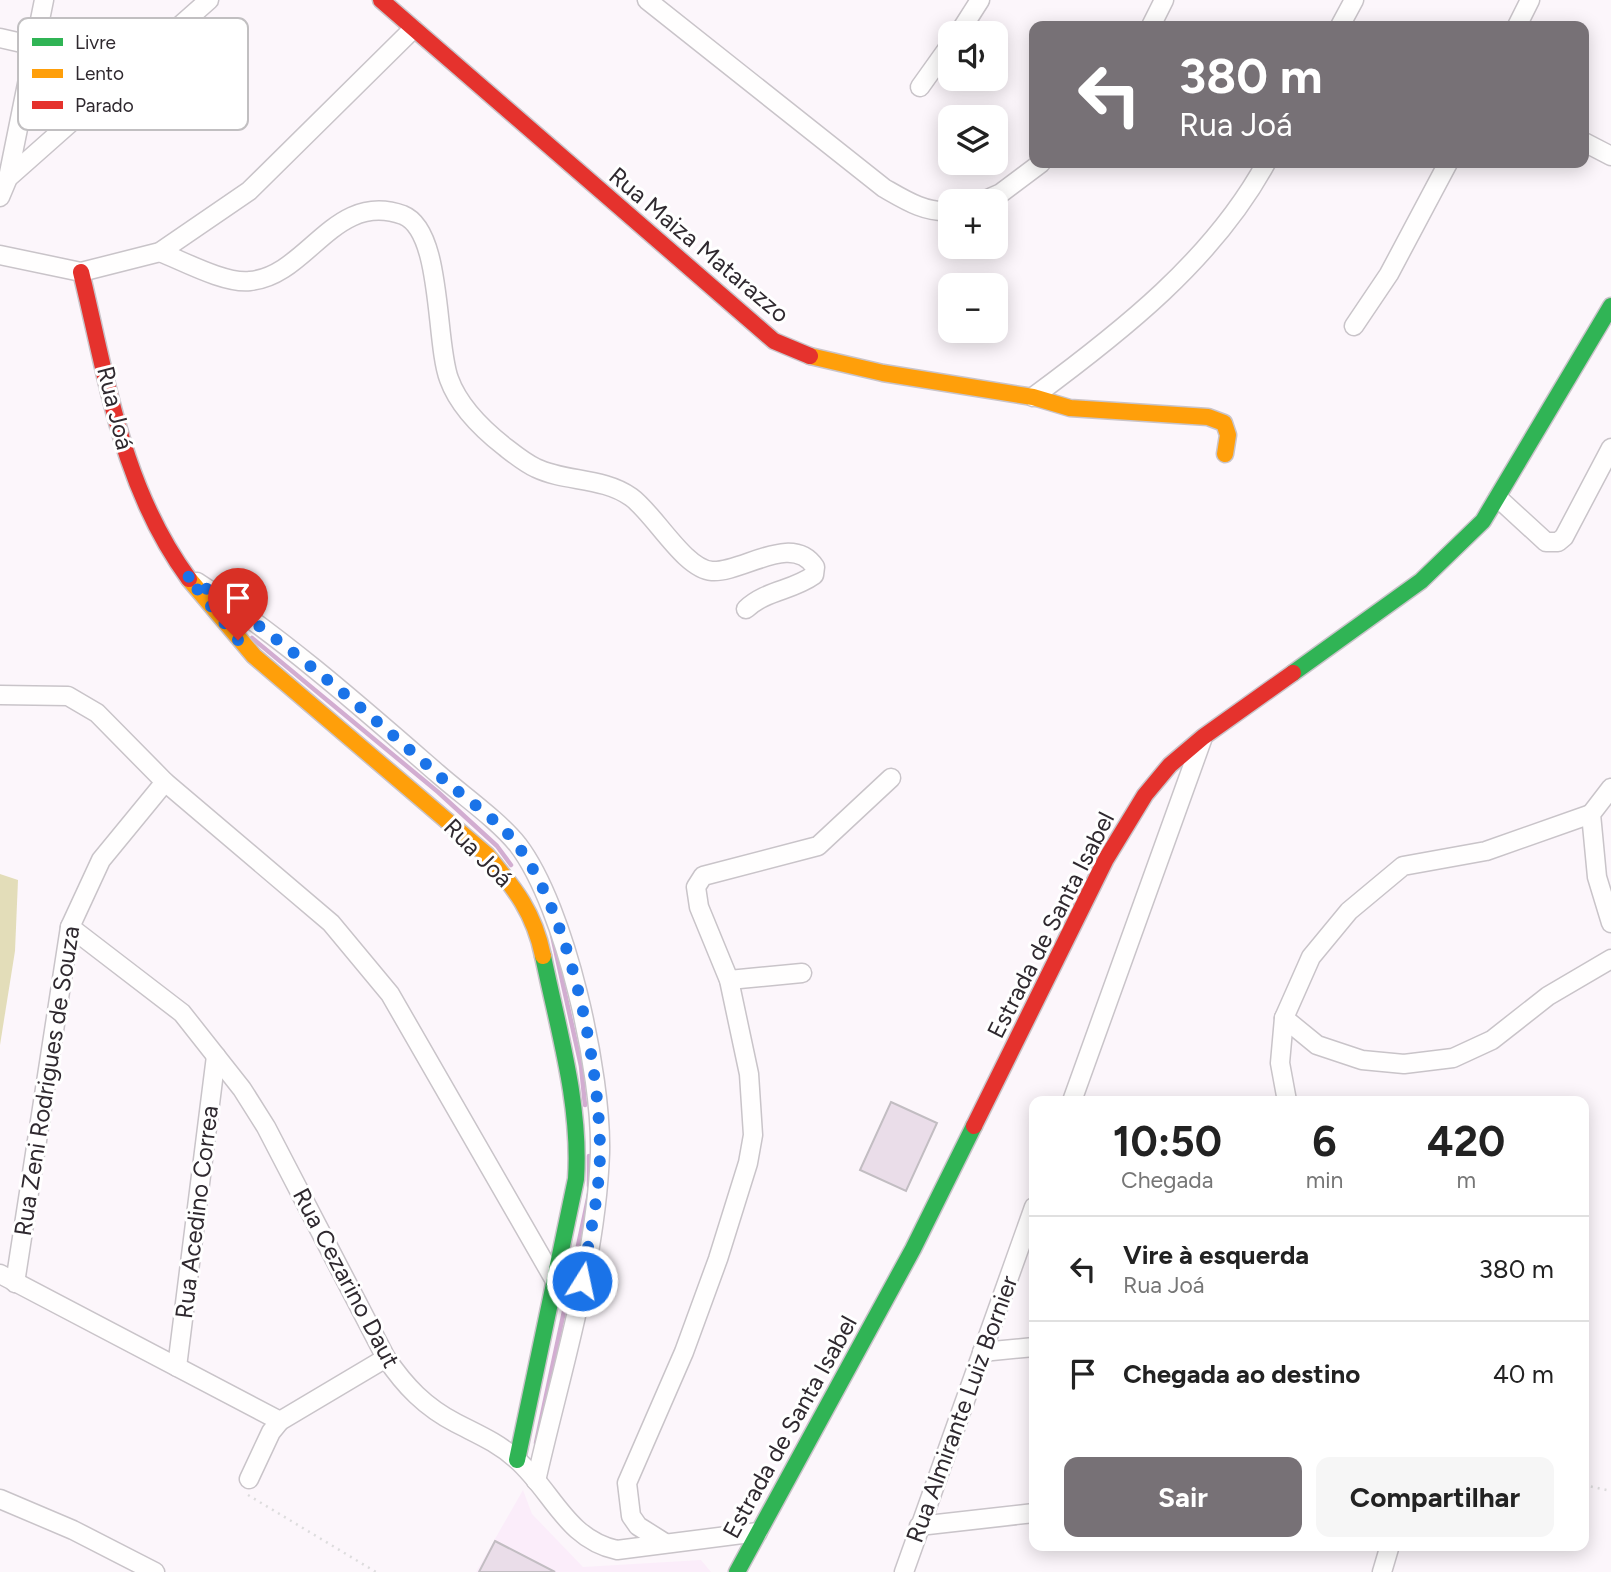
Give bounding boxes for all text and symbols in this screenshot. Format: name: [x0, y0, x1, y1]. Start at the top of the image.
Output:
legend: [18, 18, 248, 130]
map controls: [938, 21, 1008, 343]
button: sound: [938, 21, 1008, 91]
text: Livre: [75, 31, 116, 54]
text: 380 m: [1179, 46, 1322, 105]
icon: left: [1064, 49, 1155, 140]
text: Lento: [75, 62, 124, 85]
text: Parado: [75, 94, 134, 117]
button: layers: [938, 105, 1008, 175]
text: Rua Joá: [1179, 106, 1292, 144]
street label: Rua Maiza Matarazzo: [603, 161, 795, 328]
button: +: [938, 189, 1008, 259]
button: −: [938, 273, 1008, 343]
street label: Rua Joá: [91, 363, 140, 453]
pin: [208, 568, 268, 640]
icon: arrive: [219, 579, 257, 617]
street label: Estrada de Santa Isabel: [981, 807, 1120, 1043]
street label: Rua Joá: [438, 812, 519, 893]
street label: Rua Zeni Rodrigues de Souza: [8, 924, 85, 1238]
street label: Rua Acedino Correa: [169, 1104, 224, 1320]
text: 10:50: [1113, 1116, 1222, 1167]
text: 6: [1312, 1116, 1337, 1167]
text: 420: [1427, 1116, 1505, 1167]
text: Chegada: [1121, 1166, 1214, 1194]
text: min: [1306, 1166, 1343, 1194]
text: m: [1456, 1166, 1476, 1194]
street label: Rua Cezarino Daut: [287, 1183, 406, 1372]
text: Vire à esquerda: [1123, 1239, 1309, 1271]
position arrow: [545, 1244, 619, 1318]
icon: left: [1064, 1250, 1102, 1288]
text: 380 m: [1479, 1253, 1554, 1285]
street label: Rua Almirante Luiz Bornier: [900, 1271, 1023, 1546]
text: Rua Joá: [1123, 1271, 1205, 1299]
street label: Estrada de Santa Isabel: [716, 1310, 863, 1543]
icon: arrive: [1064, 1355, 1102, 1393]
text: Chegada ao destino: [1123, 1358, 1360, 1390]
text: 40 m: [1493, 1358, 1554, 1390]
button: Sair: [1064, 1457, 1302, 1537]
button: Compartilhar: [1316, 1457, 1554, 1537]

